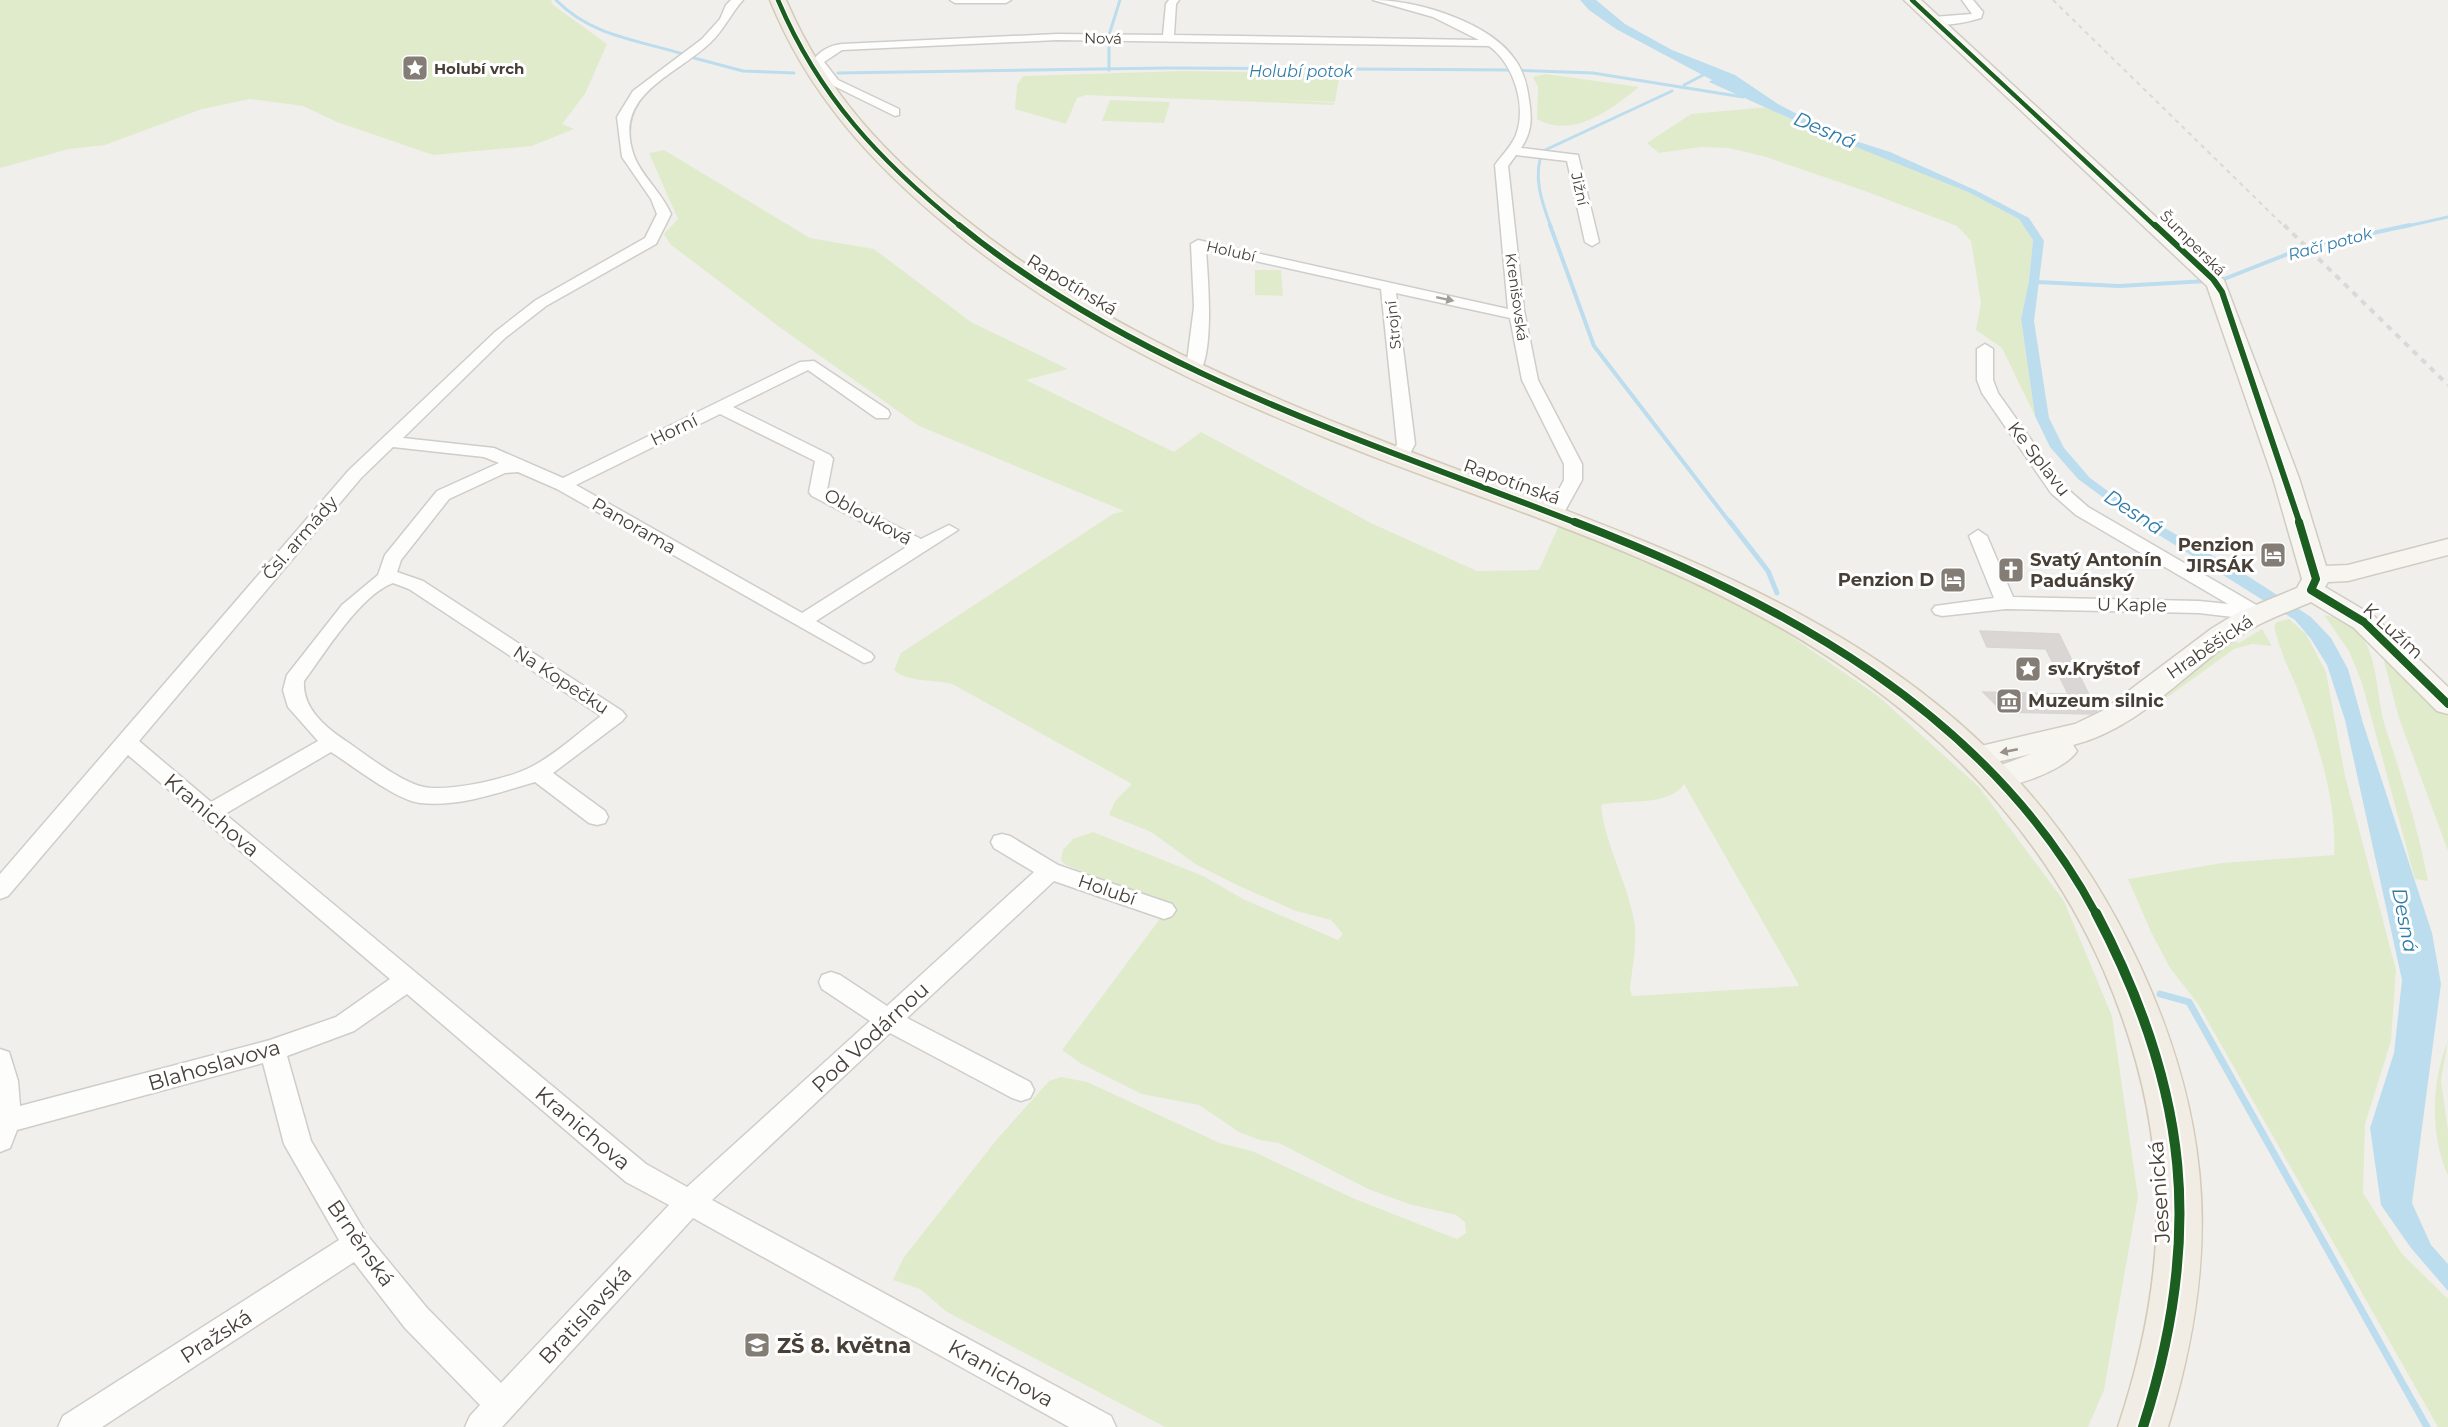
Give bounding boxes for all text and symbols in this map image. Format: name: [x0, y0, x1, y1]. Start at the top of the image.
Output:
street label: Nová: [1084, 28, 1122, 48]
place icon: Holubí vrch: [400, 53, 430, 83]
place label: Holubí vrch: [434, 59, 524, 78]
water label: Holubí potok: [1249, 62, 1355, 81]
water label: Desná: [1790, 106, 1860, 154]
street label: Jižní: [1567, 170, 1593, 208]
street label: Šumperská: [2156, 206, 2230, 280]
water label: Račí potok: [2286, 223, 2376, 264]
street label: Holubí: [1205, 236, 1258, 266]
street label: Rapotínská: [1023, 249, 1121, 321]
street label: Krenišovská: [1501, 252, 1533, 342]
one-way arrow: [1436, 295, 1455, 304]
street label: Strojní: [1381, 299, 1405, 350]
street label: Horní: [647, 409, 702, 451]
street label: Ke Splavu: [2003, 417, 2075, 501]
street label: Rapotínská: [1461, 454, 1563, 510]
street label: Oblouková: [820, 484, 916, 550]
water label: Desná: [2100, 484, 2168, 540]
street label: Čsl. armády: [258, 491, 343, 584]
street label: Panorama: [588, 493, 680, 559]
place label: Penzion JIRSÁK: [2178, 534, 2255, 577]
hotel icon: Penzion JIRSÁK: [2258, 540, 2288, 570]
place label: Svatý Antonín Paduánský: [2030, 549, 2162, 592]
church icon: Svatý Antonín Paduánský: [1996, 555, 2026, 585]
hotel icon: Penzion D: [1938, 565, 1968, 595]
place label: Penzion D: [1838, 569, 1934, 591]
street label: U Kaple: [2097, 593, 2167, 617]
street label: K Lužím: [2358, 598, 2428, 664]
street label: Hraběšická: [2163, 610, 2257, 684]
street label: Na Kopečku: [509, 641, 613, 719]
place icon: sv.Kryštof: [2013, 654, 2043, 684]
place label: sv.Kryštof: [2048, 658, 2141, 680]
museum icon: Muzeum silnic: [1994, 686, 2024, 716]
place label: Muzeum silnic: [2028, 690, 2164, 712]
one-way arrow: [1999, 747, 2018, 756]
street label: Kranichova: [159, 768, 265, 862]
street label: Holubí: [1075, 870, 1140, 911]
water label: Desná: [2387, 886, 2423, 954]
street label: Pod Vodárnou: [806, 976, 934, 1098]
street label: Blahoslavova: [145, 1034, 283, 1096]
street label: Kranichova: [530, 1081, 636, 1175]
street label: Jesenická: [2143, 1140, 2175, 1245]
street label: Brněnská: [322, 1195, 400, 1291]
street label: Bratislavská: [533, 1261, 637, 1369]
street label: Pražská: [176, 1304, 256, 1368]
school or university icon: ZŠ 8. května: [742, 1330, 772, 1360]
place label: ZŠ 8. května: [777, 1333, 911, 1358]
street label: Kranichova: [944, 1334, 1058, 1412]

